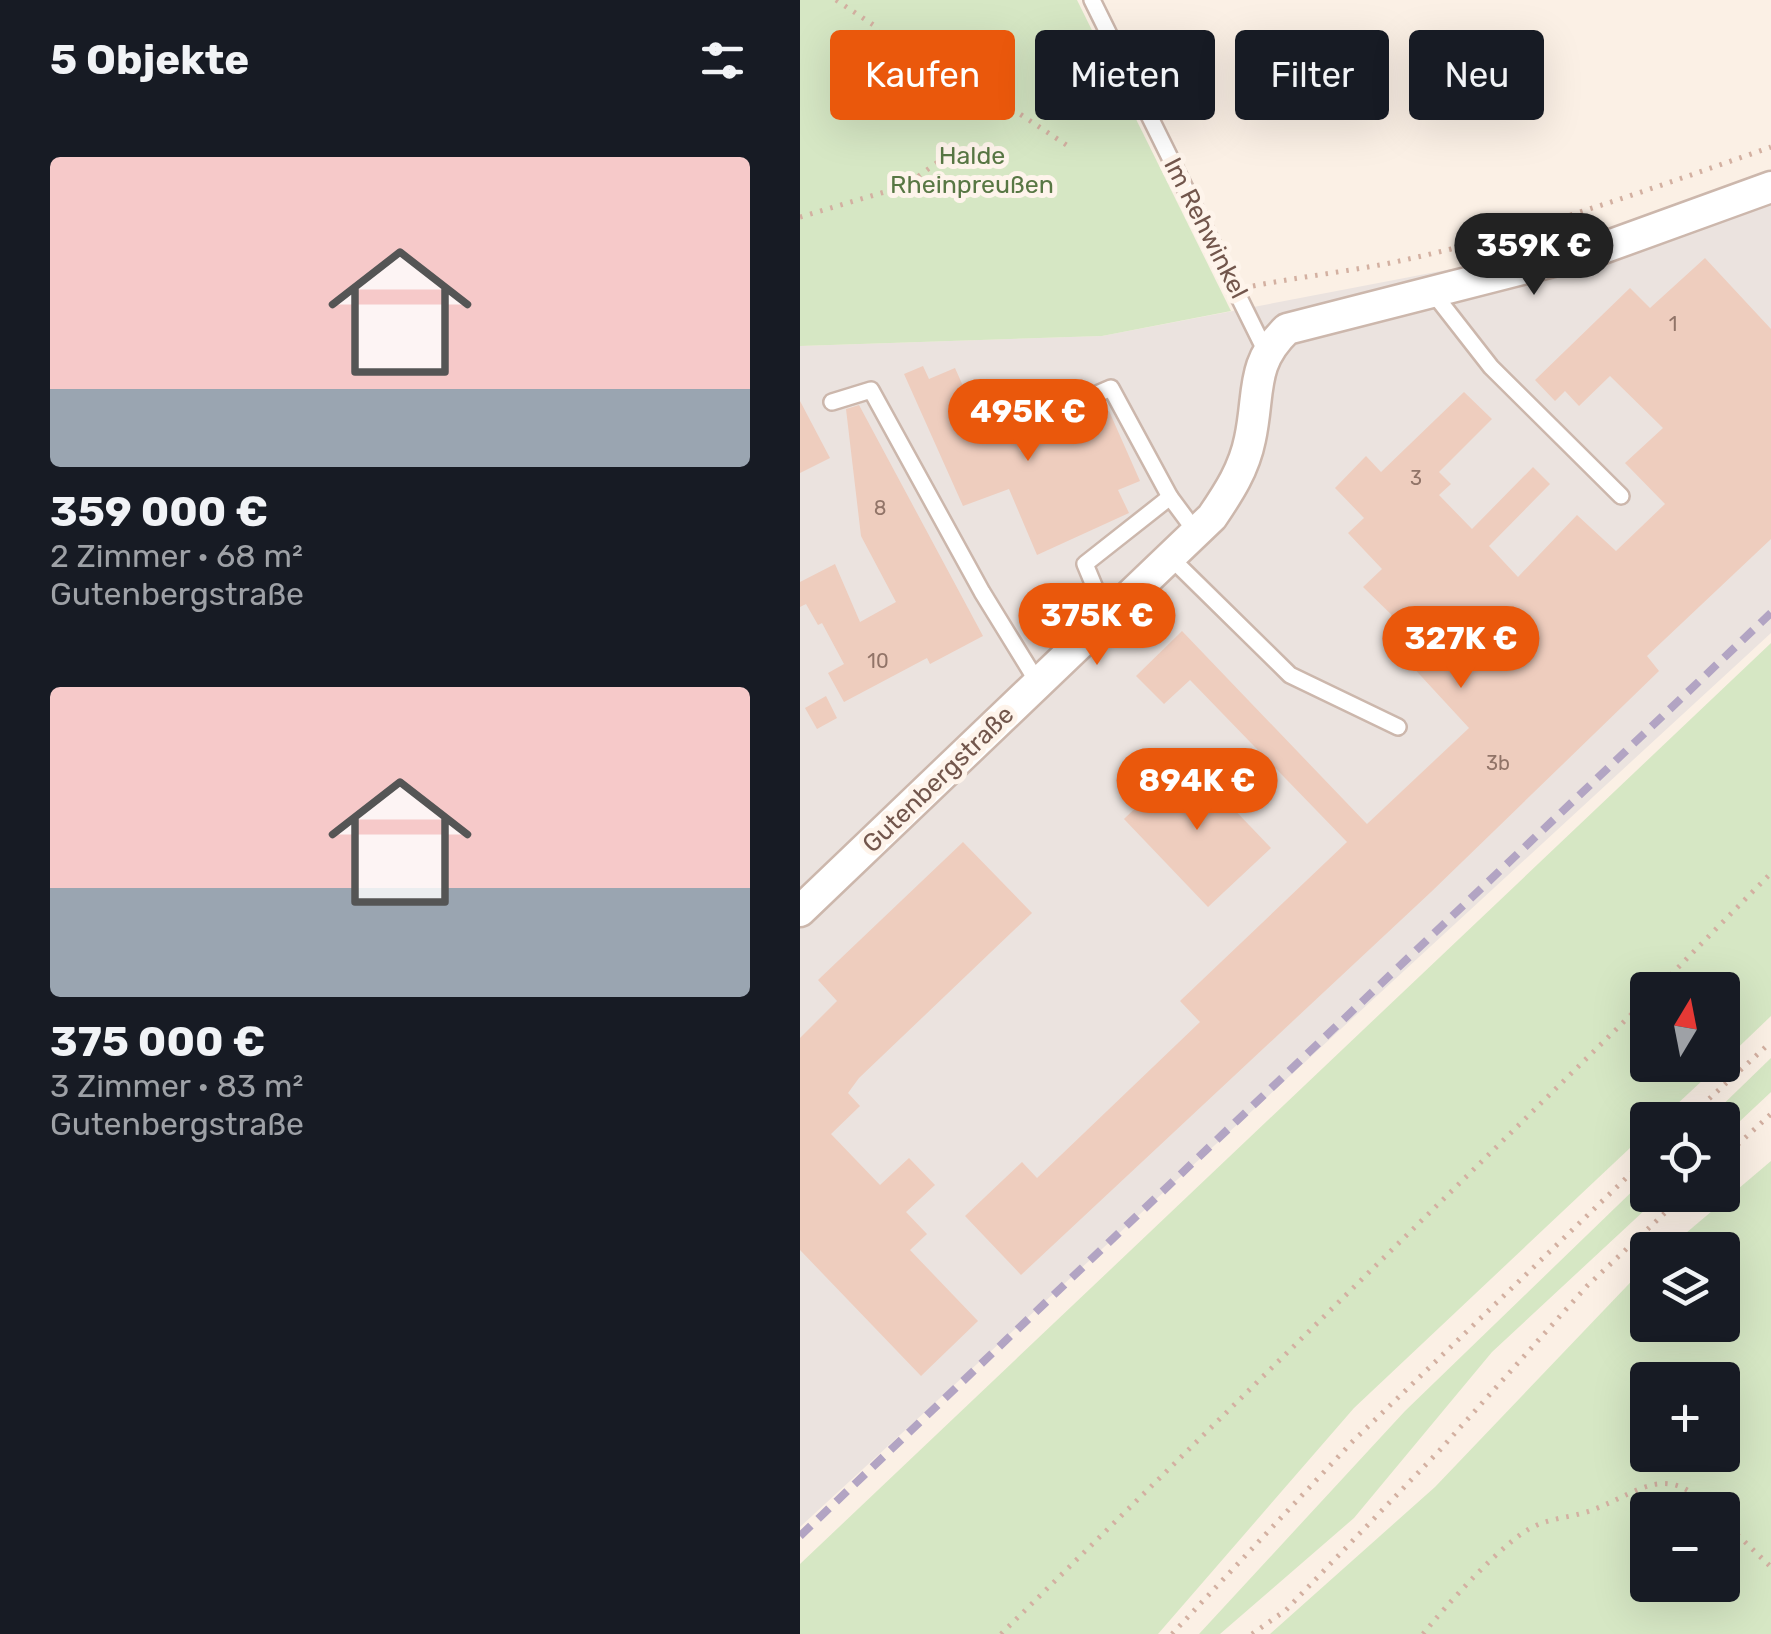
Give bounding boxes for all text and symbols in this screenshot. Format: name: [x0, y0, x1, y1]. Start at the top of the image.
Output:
chip: Kaufen: [830, 30, 1015, 120]
chip: Mieten: [1035, 30, 1215, 120]
chip: Filter: [1235, 30, 1389, 120]
chip: Neu: [1409, 30, 1544, 120]
icon: filters: [695, 33, 750, 88]
text: 5 Objekte: [50, 35, 249, 85]
park label: Halde Rheinpreußen: [890, 141, 1054, 199]
street label: Im Rehwinkel: [1158, 153, 1254, 303]
pin: 359K €: [1453, 213, 1615, 298]
icon: home: [310, 222, 490, 402]
text: 359K €: [1476, 226, 1592, 264]
house number: 1: [1669, 312, 1677, 336]
pin: 495K €: [947, 379, 1109, 464]
text: 495K €: [970, 392, 1086, 430]
house number: 3: [1410, 466, 1422, 490]
text: 359 000 €: [50, 487, 268, 537]
house number: 8: [874, 496, 886, 520]
text: 2 Zimmer · 68 m²: [50, 537, 303, 575]
text: Gutenbergstraße: [50, 575, 304, 613]
pin: 375K €: [1016, 583, 1178, 668]
text: 375K €: [1040, 596, 1154, 634]
pin: 327K €: [1380, 606, 1542, 691]
text: 327K €: [1404, 619, 1518, 657]
house number: 10: [867, 649, 889, 673]
street label: Gutenbergstraße: [857, 700, 1019, 858]
pin: 894K €: [1116, 748, 1278, 833]
house number: 3b: [1486, 751, 1510, 775]
icon: home: [310, 752, 490, 932]
text: 894K €: [1139, 761, 1255, 799]
north arrow: [1630, 972, 1740, 1082]
map controls: [1630, 972, 1740, 1602]
text: 375 000 €: [50, 1017, 265, 1067]
text: 3 Zimmer · 83 m²: [50, 1067, 303, 1105]
button: locate: [1630, 1102, 1740, 1212]
text: Gutenbergstraße: [50, 1105, 304, 1143]
button: layers: [1630, 1232, 1740, 1342]
button: +: [1630, 1362, 1740, 1472]
button: −: [1630, 1492, 1740, 1602]

